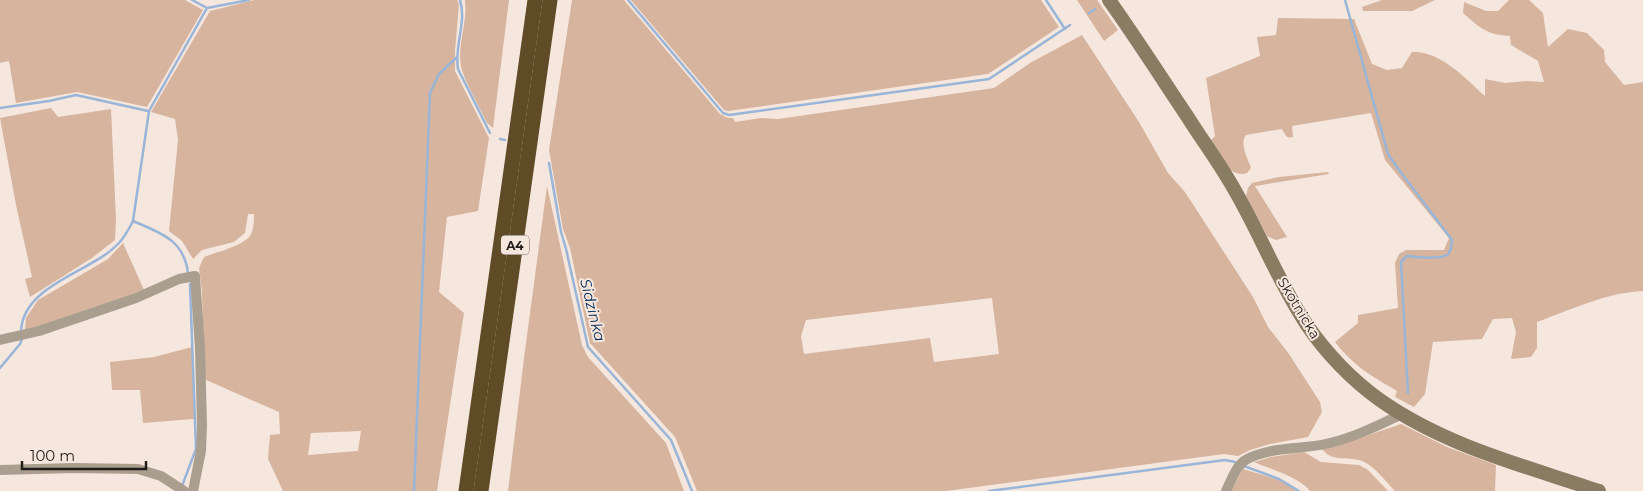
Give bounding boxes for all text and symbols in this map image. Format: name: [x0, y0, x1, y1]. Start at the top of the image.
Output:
road number: A4: [501, 236, 529, 254]
street label: Skotnicka: [1274, 274, 1324, 342]
water label: Sidzinka: [576, 277, 610, 343]
scale bar: [22, 438, 146, 470]
text: 100 m: [30, 446, 75, 465]

